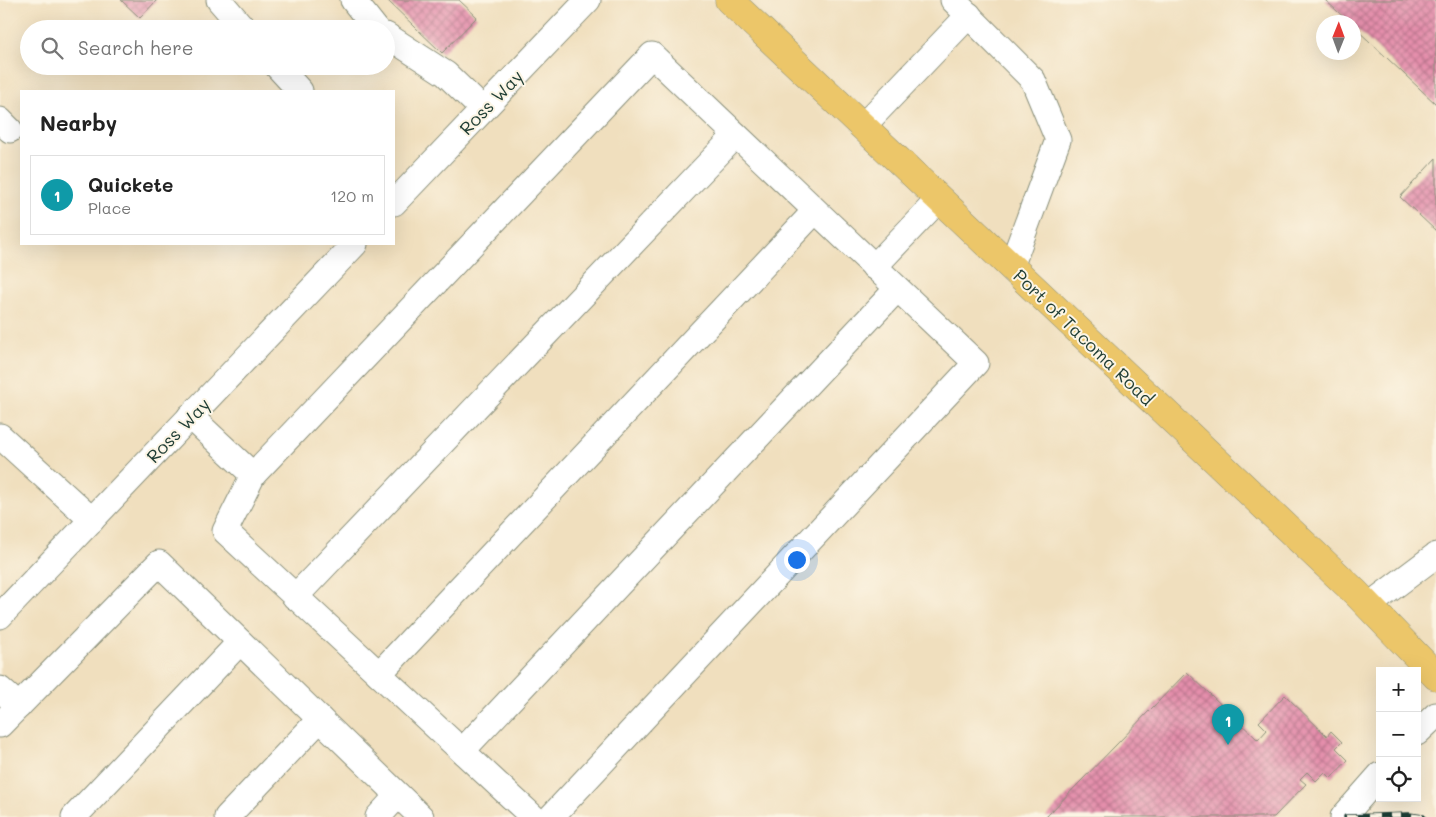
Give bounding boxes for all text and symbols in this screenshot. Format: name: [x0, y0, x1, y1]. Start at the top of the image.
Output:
north arrow: [1316, 15, 1361, 60]
search box: [20, 20, 395, 75]
icon: search: [38, 34, 66, 62]
text: Search here: [78, 35, 194, 60]
street label: Ross Way: [454, 64, 528, 140]
text: Nearby: [40, 109, 117, 136]
text: Quickete: [88, 172, 173, 197]
text: 1: [53, 185, 61, 206]
text: 120 m: [330, 185, 374, 206]
text: Place: [88, 197, 131, 218]
street label: Port of Tacoma Road: [1009, 264, 1159, 410]
street label: Ross Way: [141, 392, 215, 468]
your location: [784, 547, 810, 573]
map controls: [1376, 667, 1421, 802]
button: +: [1376, 667, 1421, 712]
pin: 1: [1212, 704, 1244, 745]
button: −: [1376, 712, 1421, 757]
button: locate: [1376, 757, 1421, 802]

